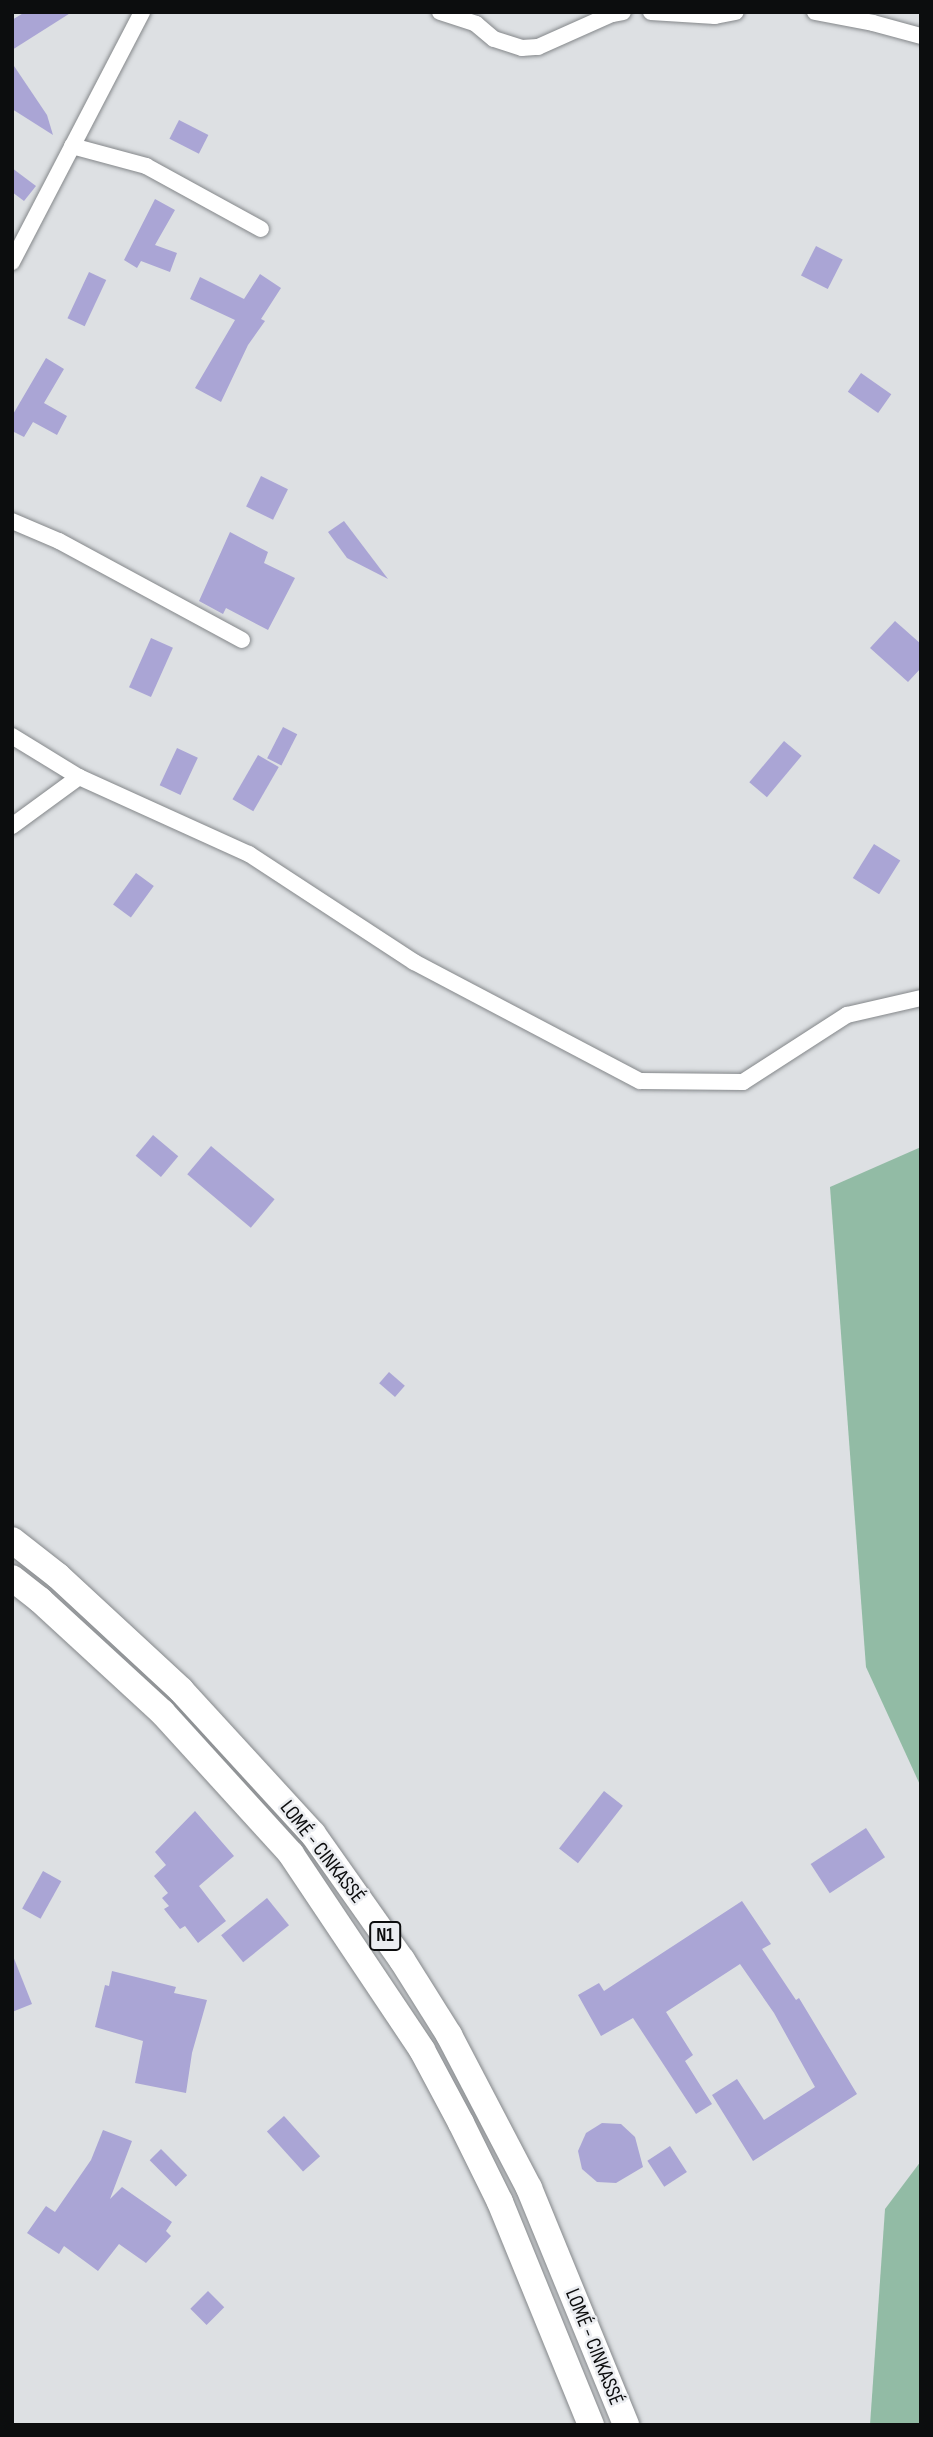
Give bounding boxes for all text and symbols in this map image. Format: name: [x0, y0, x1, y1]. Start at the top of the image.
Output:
street label: LOMÉ - CINKASSÉ: [274, 1796, 370, 1908]
road number: N1: [368, 1920, 402, 1952]
street label: LOMÉ - CINKASSÉ: [559, 2285, 629, 2409]

